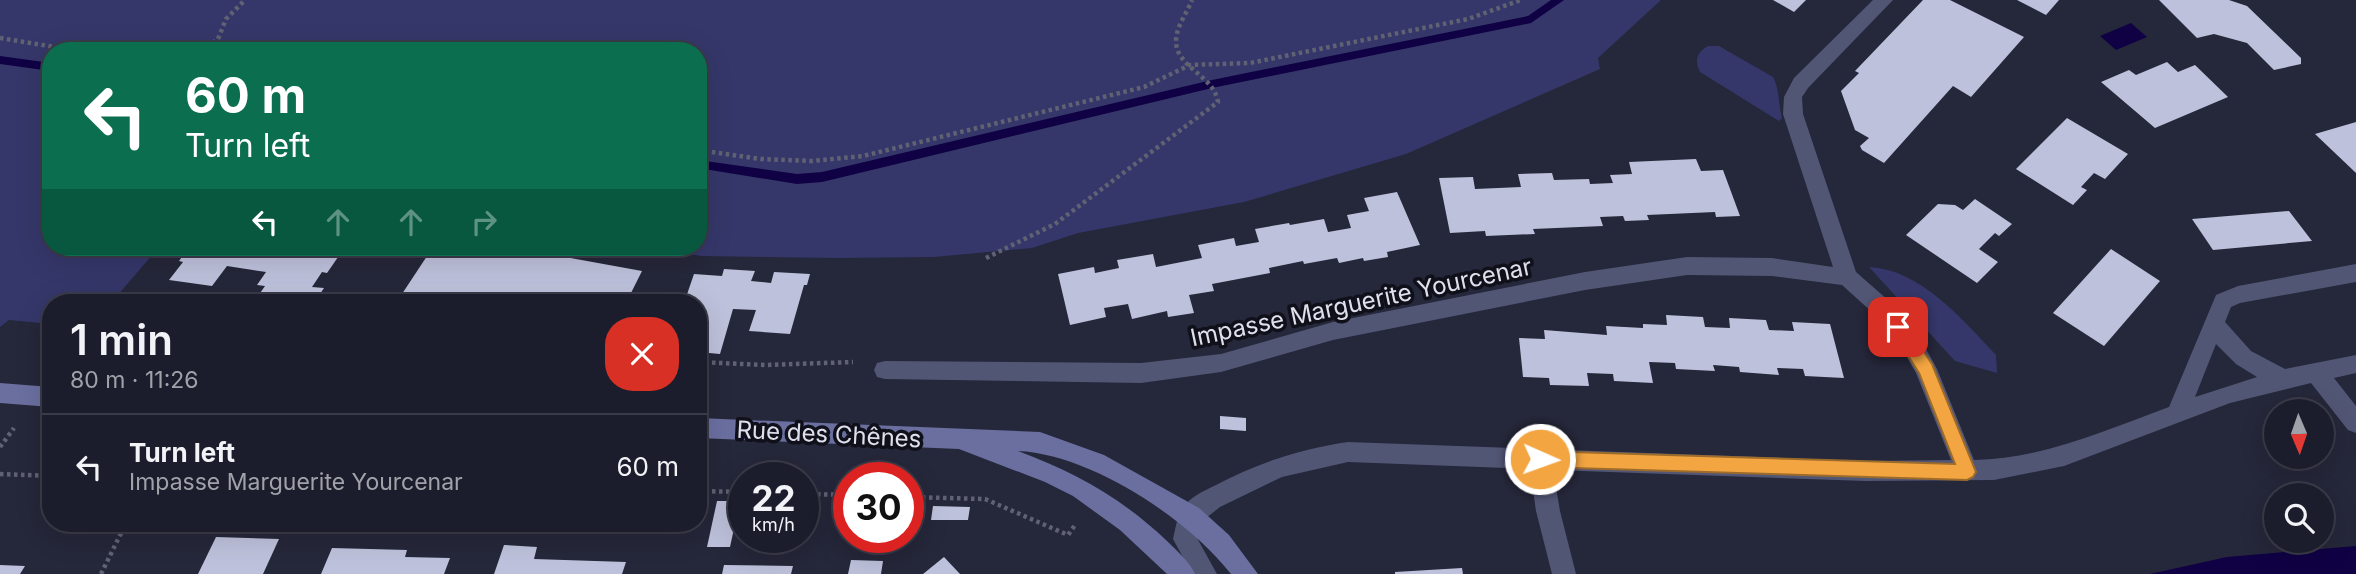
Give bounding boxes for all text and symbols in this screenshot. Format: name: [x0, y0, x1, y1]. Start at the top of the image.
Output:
text: 60 m: [185, 66, 306, 125]
icon: left: [70, 70, 161, 161]
text: Turn left: [185, 126, 310, 165]
icon: left: [246, 203, 284, 241]
icon: ahead: [319, 203, 357, 241]
icon: ahead: [392, 203, 430, 241]
icon: right: [465, 203, 503, 241]
street label: Impasse Marguerite Yourcenar: [1188, 252, 1534, 352]
pin: [1868, 297, 1928, 357]
icon: arrive: [1879, 308, 1917, 346]
text: 1 min: [70, 314, 173, 365]
button: close: [605, 317, 679, 391]
text: 80 m · 11:26: [70, 366, 199, 394]
north arrow: [2264, 399, 2334, 469]
map controls: [2264, 399, 2334, 553]
street label: Rue des Chênes: [736, 415, 922, 453]
position arrow: [1503, 422, 1577, 496]
text: Turn left: [129, 437, 235, 468]
icon: left: [70, 448, 108, 486]
text: 60 m: [616, 451, 679, 482]
speed limit sign: 30: [833, 462, 924, 553]
text: Impasse Marguerite Yourcenar: [129, 468, 463, 496]
text: 22: [751, 477, 796, 519]
button: search: [2264, 483, 2334, 553]
text: km/h: [752, 514, 795, 535]

